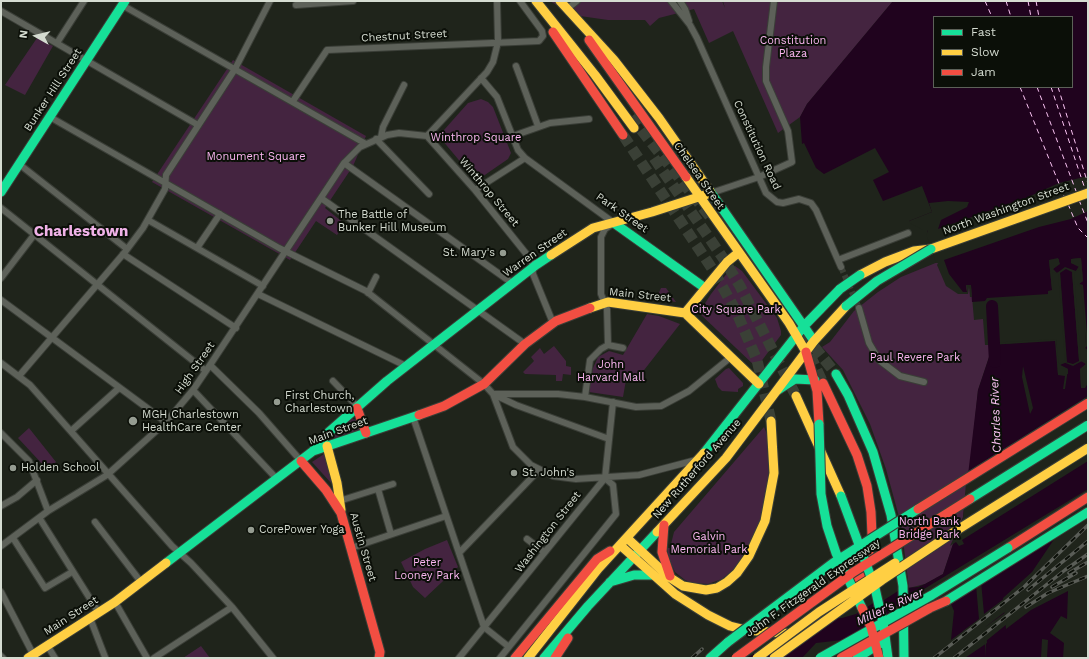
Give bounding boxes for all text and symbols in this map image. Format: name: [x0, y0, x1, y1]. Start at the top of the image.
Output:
north arrow: [16, 16, 56, 56]
legend: [933, 16, 1073, 88]
text: Fast: [971, 25, 996, 39]
street label: Chestnut Street: [361, 27, 447, 45]
text: N: [17, 29, 31, 39]
park label: Constitution Plaza: [760, 34, 826, 60]
text: Slow: [971, 45, 999, 59]
street label: Bunker Hill Street: [21, 46, 85, 134]
text: Jam: [971, 65, 996, 79]
street label: Constitution Road: [730, 98, 784, 192]
park label: Winthrop Square: [431, 131, 521, 145]
street label: Chelsea Street: [671, 140, 727, 212]
park label: Monument Square: [206, 150, 306, 164]
street label: Winthrop Street: [456, 155, 522, 229]
street label: North Washington Street: [941, 180, 1071, 238]
street label: Park Street: [593, 190, 651, 236]
place label: The Battle of Bunker Hill Museum: [338, 208, 446, 234]
marker: The Battle of Bunker Hill Museum: [325, 216, 335, 226]
district label: Charlestown: [34, 223, 128, 241]
street label: Warren Street: [500, 226, 570, 280]
place label: St. Mary's: [443, 246, 495, 260]
marker: St. Mary's: [498, 248, 508, 258]
street label: Main Street: [608, 285, 672, 305]
park label: City Square Park: [691, 303, 781, 317]
street label: High Street: [172, 339, 218, 397]
park label: Paul Revere Park: [870, 351, 960, 365]
park label: John Harvard Mall: [577, 358, 645, 384]
water label: Charles River: [987, 377, 1005, 453]
place label: First Church, Charlestown: [285, 389, 354, 415]
marker: First Church, Charlestown: [272, 397, 282, 407]
place label: MGH Charlestown HealthCare Center: [142, 408, 241, 434]
street label: Main Street: [307, 414, 369, 448]
marker: MGH Charlestown HealthCare Center: [127, 415, 139, 427]
street label: New Rutherford Avenue: [650, 416, 744, 522]
place label: Holden School: [21, 461, 99, 475]
marker: Holden School: [8, 463, 18, 473]
place label: St. John's: [522, 466, 575, 480]
marker: St. John's: [509, 468, 519, 478]
street label: Washington Street: [512, 489, 584, 575]
street label: Austin Street: [347, 511, 379, 583]
park label: North Bank Bridge Park: [898, 515, 960, 541]
place label: CorePower Yoga: [259, 523, 345, 537]
marker: CorePower Yoga: [246, 525, 256, 535]
park label: Galvin Memorial Park: [670, 530, 748, 556]
street label: John F. Fitzgerald Expressway: [743, 536, 883, 640]
park label: Peter Looney Park: [394, 556, 460, 582]
water label: Miller's River: [854, 585, 926, 629]
street label: Main Street: [41, 594, 101, 638]

